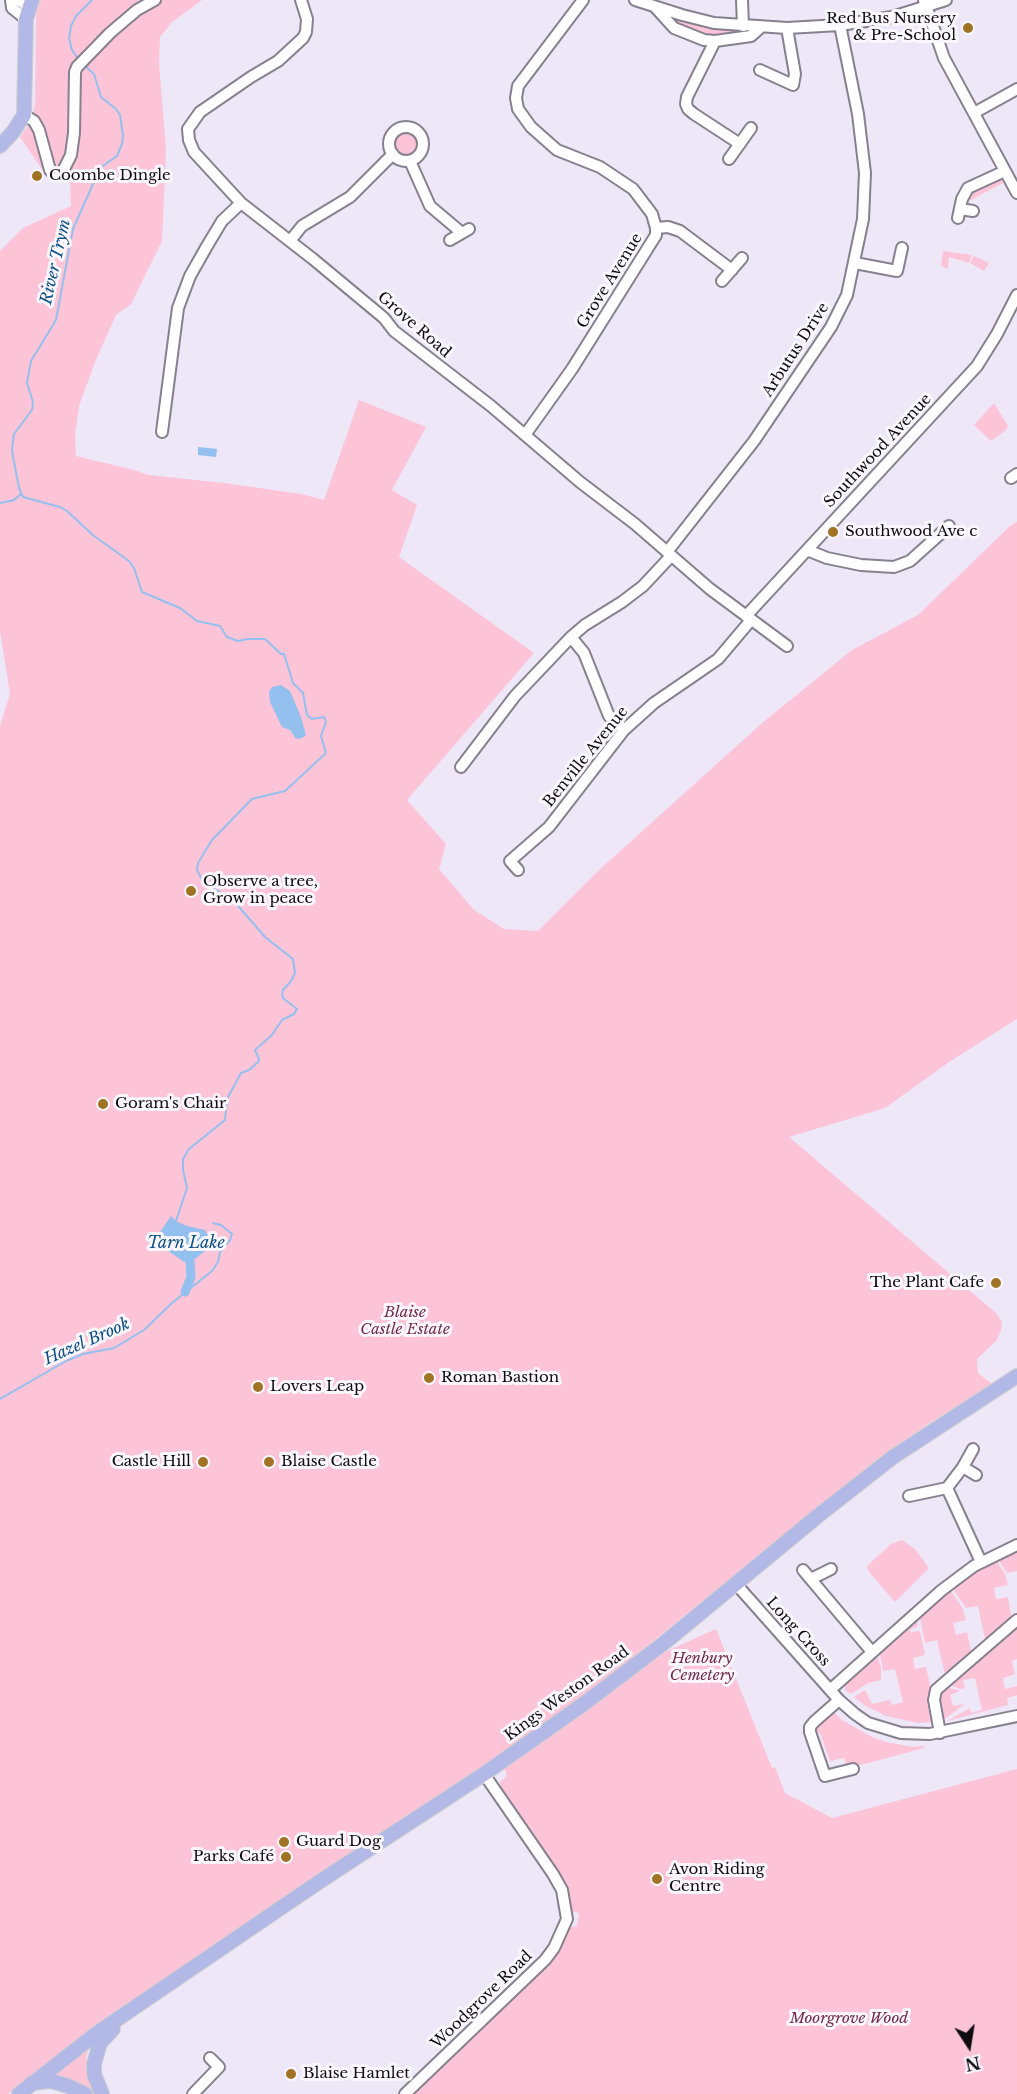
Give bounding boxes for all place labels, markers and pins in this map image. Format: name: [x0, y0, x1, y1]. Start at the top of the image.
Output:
place label: Red Bus Nursery & Pre-School: [826, 10, 956, 45]
marker: Red Bus Nursery & Pre-School: [961, 21, 975, 35]
place label: Coombe Dingle: [49, 167, 171, 185]
marker: Coombe Dingle: [30, 169, 44, 183]
place label: Southwood Ave c: [845, 523, 977, 541]
marker: Southwood Ave c: [826, 525, 840, 539]
place label: Observe a tree, Grow in peace: [203, 873, 318, 908]
marker: Observe a tree, Grow in peace: [184, 884, 198, 898]
place label: Goram's Chair: [115, 1095, 226, 1113]
marker: Goram's Chair: [96, 1097, 110, 1111]
place label: The Plant Cafe: [870, 1274, 984, 1292]
marker: The Plant Cafe: [989, 1276, 1003, 1290]
place label: Roman Bastion: [441, 1369, 559, 1387]
marker: Roman Bastion: [422, 1371, 436, 1385]
place label: Lovers Leap: [270, 1378, 364, 1396]
marker: Lovers Leap: [251, 1380, 265, 1394]
place label: Castle Hill: [112, 1453, 191, 1471]
place label: Blaise Castle: [281, 1453, 377, 1471]
marker: Castle Hill: [196, 1455, 210, 1469]
marker: Blaise Castle: [262, 1455, 276, 1469]
place label: Guard Dog: [296, 1833, 381, 1851]
marker: Guard Dog: [277, 1835, 291, 1849]
place label: Parks Café: [193, 1848, 274, 1866]
marker: Parks Café: [279, 1850, 293, 1864]
place label: Avon Riding Centre: [669, 1861, 764, 1896]
marker: Avon Riding Centre: [650, 1872, 664, 1886]
place label: Blaise Hamlet: [303, 2065, 410, 2083]
marker: Blaise Hamlet: [284, 2067, 298, 2081]

